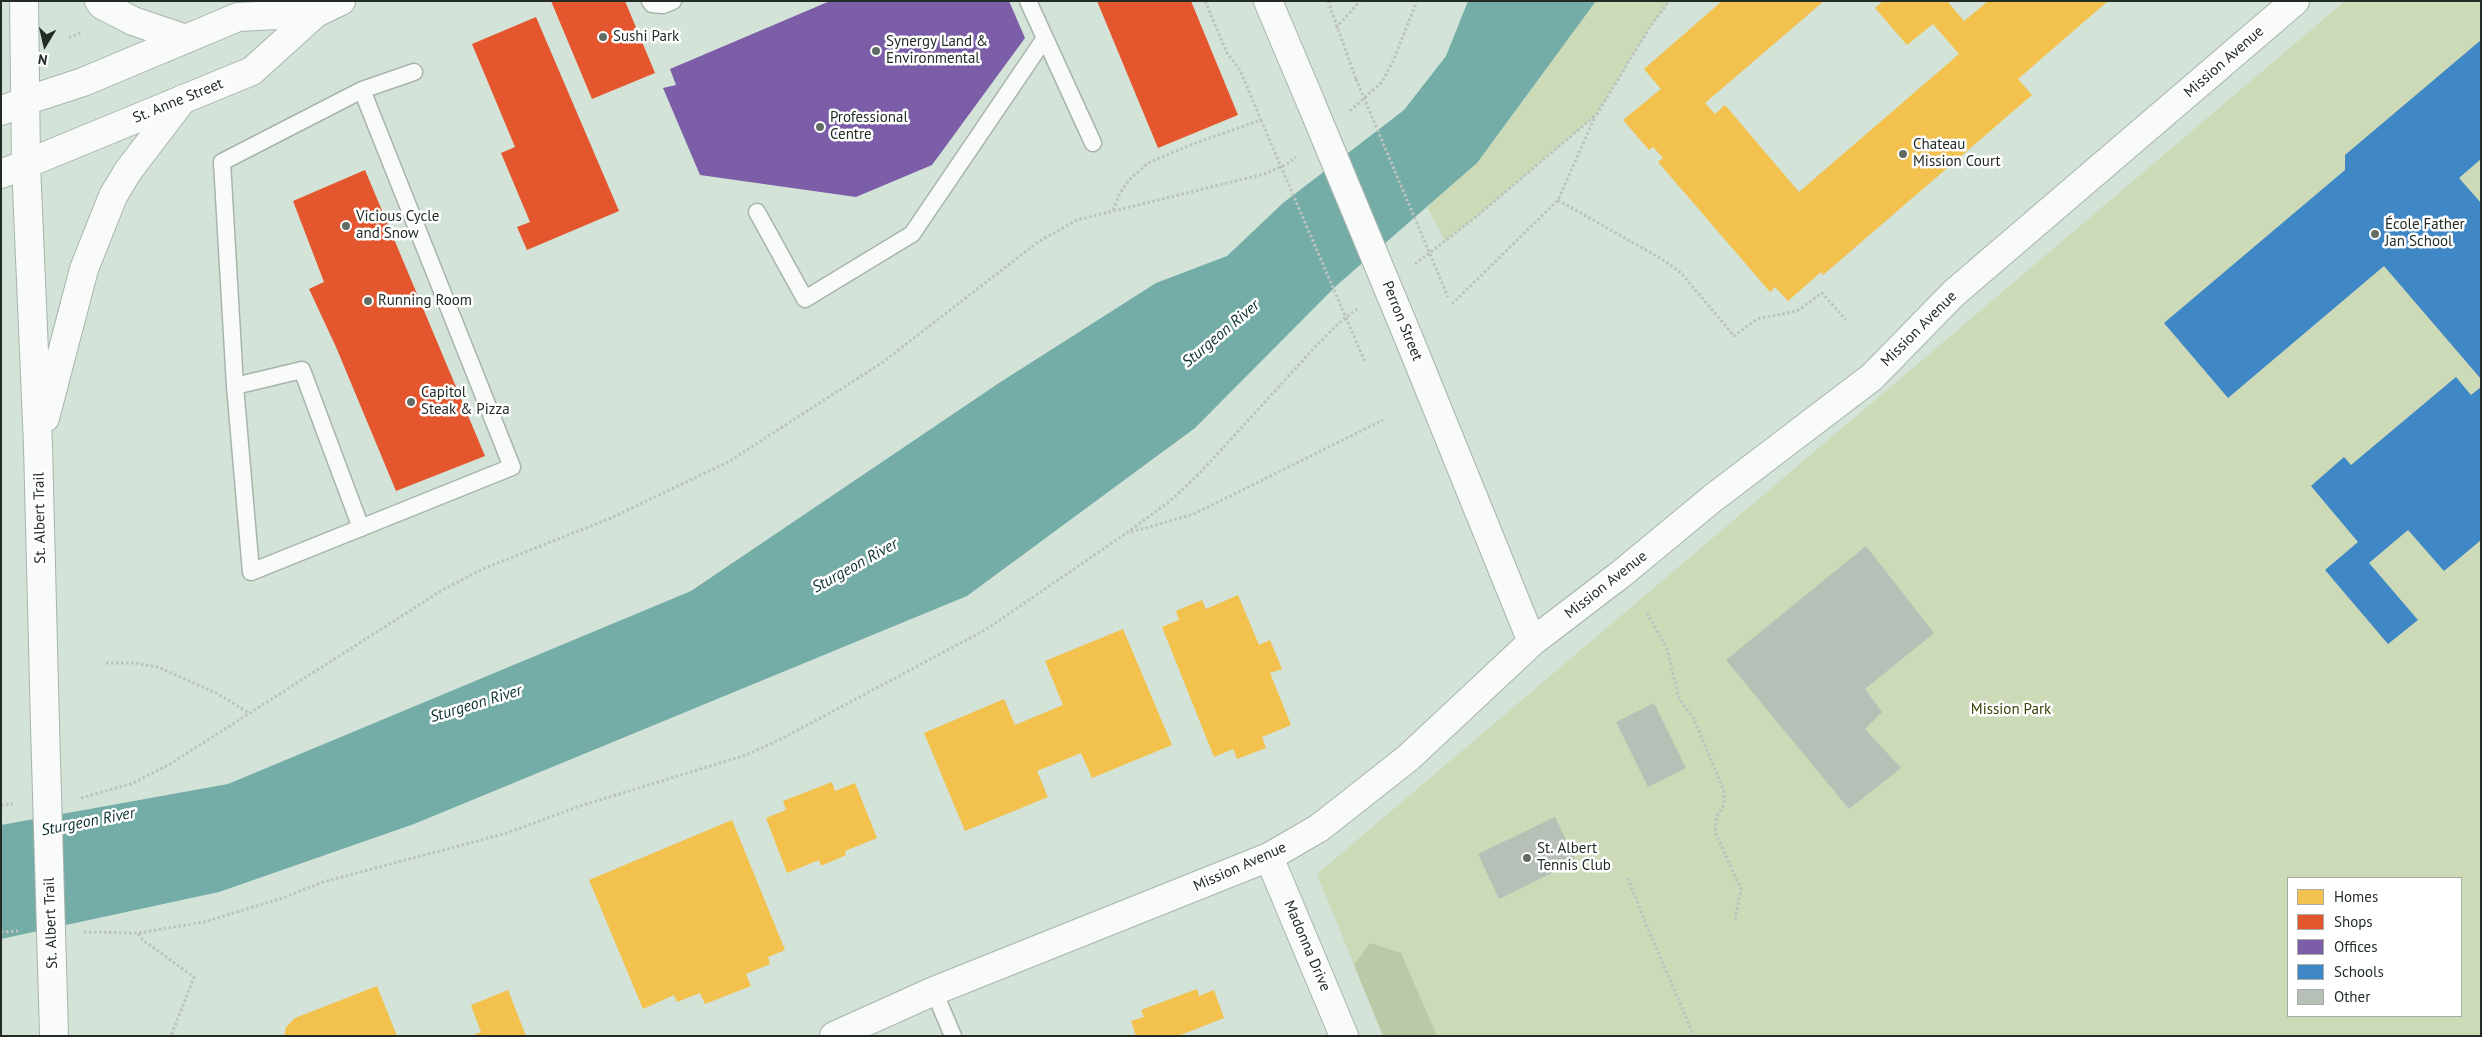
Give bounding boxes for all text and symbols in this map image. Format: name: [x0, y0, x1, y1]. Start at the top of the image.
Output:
north arrow: [20, 20, 70, 70]
street label: Mission Avenue: [2180, 23, 2268, 101]
place label: Sushi Park: [613, 28, 679, 46]
marker: Sushi Park: [597, 31, 609, 43]
place label: Synergy Land & Environmental: [886, 33, 988, 68]
marker: Synergy Land & Environmental: [870, 45, 882, 57]
text: N: [37, 50, 49, 69]
street label: St. Anne Street: [130, 75, 226, 127]
place label: Professional Centre: [830, 109, 908, 144]
marker: Professional Centre: [814, 121, 826, 133]
place label: Chateau Mission Court: [1913, 136, 2001, 171]
marker: Chateau Mission Court: [1897, 148, 1909, 160]
place label: Vicious Cycle and Snow: [356, 208, 439, 243]
place label: École Father Jan School: [2385, 216, 2465, 251]
marker: Vicious Cycle and Snow: [340, 220, 352, 232]
marker: École Father Jan School: [2369, 228, 2381, 240]
street label: Perron Street: [1378, 279, 1426, 363]
street label: Mission Avenue: [1877, 287, 1961, 371]
place label: Running Room: [378, 292, 472, 310]
marker: Running Room: [362, 295, 374, 307]
water label: Sturgeon River: [1178, 296, 1264, 372]
place label: Capitol Steak & Pizza: [421, 384, 510, 419]
marker: Capitol Steak & Pizza: [405, 396, 417, 408]
street label: St. Albert Trail: [30, 472, 50, 564]
water label: Sturgeon River: [809, 535, 901, 597]
street label: Mission Avenue: [1561, 547, 1651, 623]
water label: Sturgeon River: [428, 681, 524, 727]
park label: Mission Park: [1971, 701, 2051, 719]
water label: Sturgeon River: [40, 804, 136, 840]
street label: Mission Avenue: [1191, 839, 1289, 895]
place label: St. Albert Tennis Club: [1537, 840, 1611, 875]
marker: St. Albert Tennis Club: [1521, 852, 1533, 864]
street label: St. Albert Trail: [40, 877, 62, 969]
legend: [2287, 877, 2462, 1017]
text: Homes: [2334, 887, 2378, 906]
street label: Madonna Drive: [1280, 898, 1334, 994]
text: Shops: [2334, 912, 2373, 931]
text: Offices: [2334, 937, 2378, 956]
text: Schools: [2334, 962, 2384, 981]
text: Other: [2334, 987, 2370, 1006]

